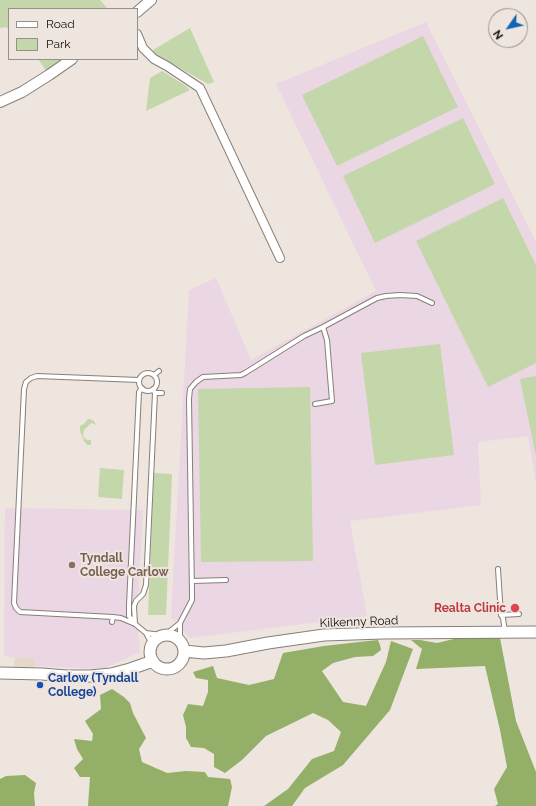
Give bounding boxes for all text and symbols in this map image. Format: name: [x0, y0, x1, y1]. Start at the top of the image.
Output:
legend: [8, 8, 138, 60]
north arrow: [488, 8, 528, 48]
text: Road: [46, 17, 75, 31]
text: N: [491, 27, 506, 42]
text: Park: [46, 37, 71, 51]
place label: Tyndall College Carlow: [80, 551, 169, 579]
marker: Tyndall College Carlow: [67, 560, 77, 570]
place label: Realta Clinic: [434, 601, 506, 615]
marker: Realta Clinic: [509, 602, 521, 614]
street label: Kilkenny Road: [319, 613, 399, 631]
place label: Carlow (Tyndall College): [48, 671, 138, 699]
marker: Carlow (Tyndall College): [35, 680, 45, 690]

